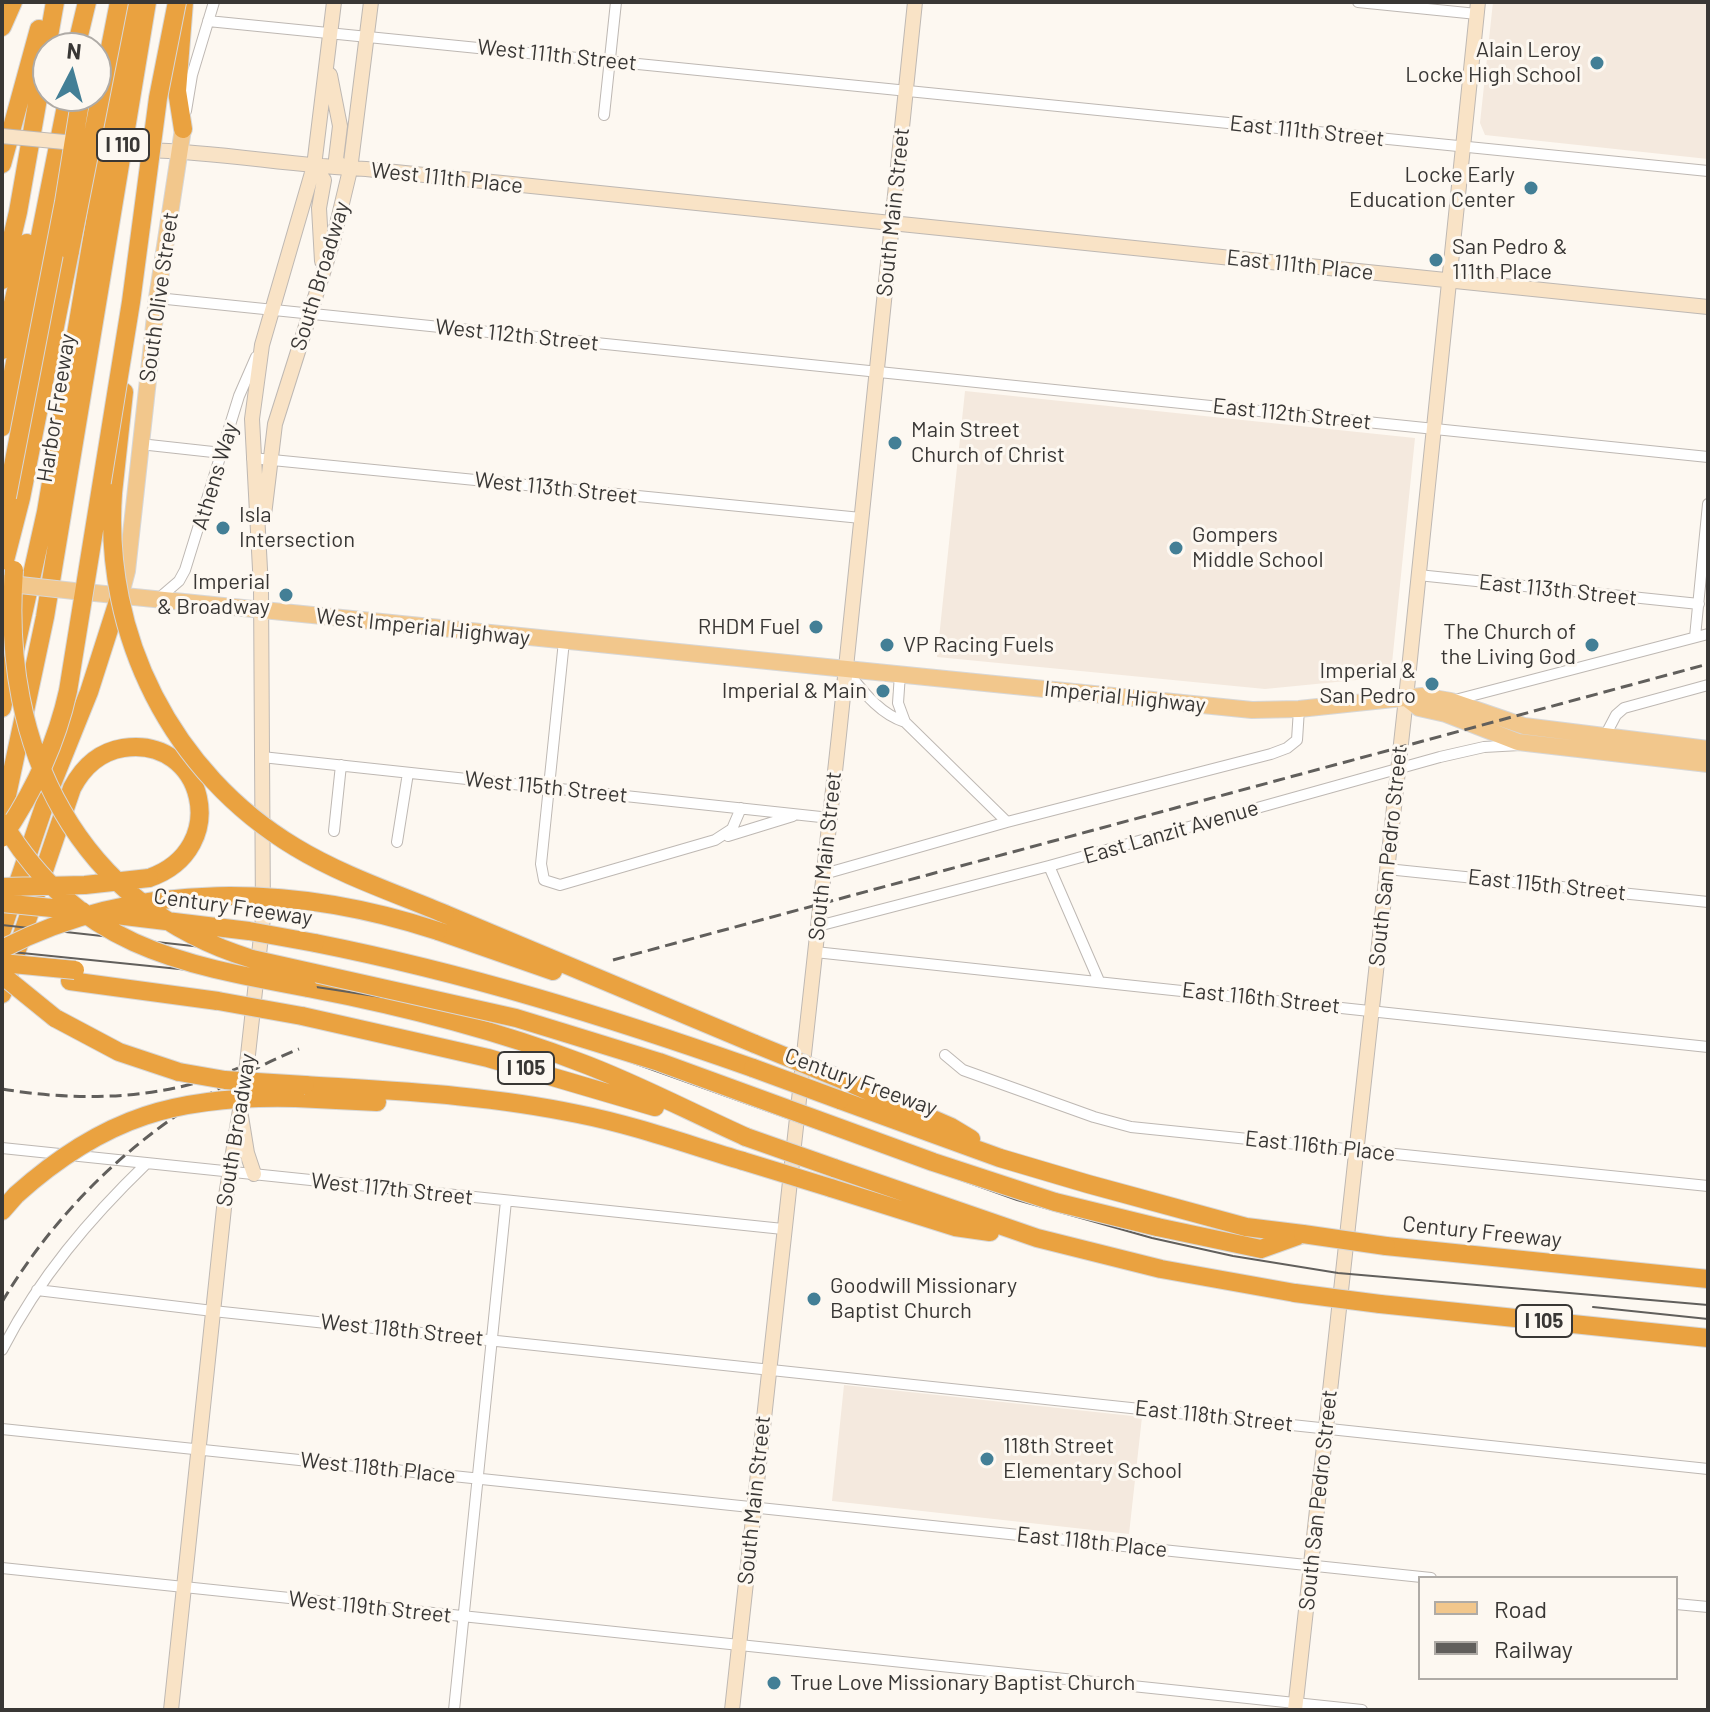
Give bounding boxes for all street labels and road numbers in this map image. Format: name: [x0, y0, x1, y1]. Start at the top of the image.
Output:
street label: West 111th Street: [476, 33, 638, 77]
street label: East 111th Street: [1229, 110, 1385, 152]
street label: South Main Street: [871, 126, 915, 298]
road number: I 110: [97, 129, 149, 161]
street label: West 111th Place: [370, 157, 524, 199]
street label: South Broadway: [285, 198, 355, 354]
street label: South Olive Street: [134, 210, 184, 384]
street label: East 111th Place: [1225, 244, 1375, 286]
street label: West 112th Street: [434, 313, 600, 357]
street label: Harbor Freeway: [31, 332, 81, 484]
street label: East 112th Street: [1212, 393, 1372, 435]
street label: Athens Way: [186, 419, 244, 533]
street label: West 113th Street: [473, 466, 639, 510]
street label: East 113th Street: [1478, 569, 1638, 611]
street label: West Imperial Highway: [315, 603, 531, 651]
street label: Imperial Highway: [1043, 675, 1207, 719]
street label: South San Pedro Street: [1363, 744, 1413, 968]
street label: West 115th Street: [463, 765, 629, 809]
street label: South Main Street: [803, 770, 847, 942]
street label: East Lanzit Avenue: [1080, 794, 1262, 870]
street label: East 115th Street: [1467, 864, 1627, 906]
street label: Century Freeway: [152, 883, 314, 931]
street label: East 116th Street: [1181, 977, 1341, 1019]
street label: Century Freeway: [781, 1042, 941, 1122]
street label: South Broadway: [211, 1052, 261, 1208]
road number: I 105: [498, 1052, 554, 1084]
street label: East 116th Place: [1244, 1125, 1396, 1167]
street label: West 117th Street: [310, 1167, 474, 1211]
street label: Century Freeway: [1401, 1211, 1563, 1253]
road number: I 105: [1516, 1305, 1572, 1337]
street label: West 118th Street: [319, 1308, 485, 1352]
street label: South San Pedro Street: [1293, 1388, 1343, 1612]
street label: East 118th Street: [1134, 1395, 1294, 1437]
street label: South Main Street: [732, 1414, 776, 1586]
street label: West 118th Place: [299, 1447, 457, 1489]
street label: East 118th Place: [1015, 1521, 1169, 1563]
street label: West 119th Street: [287, 1585, 453, 1629]

